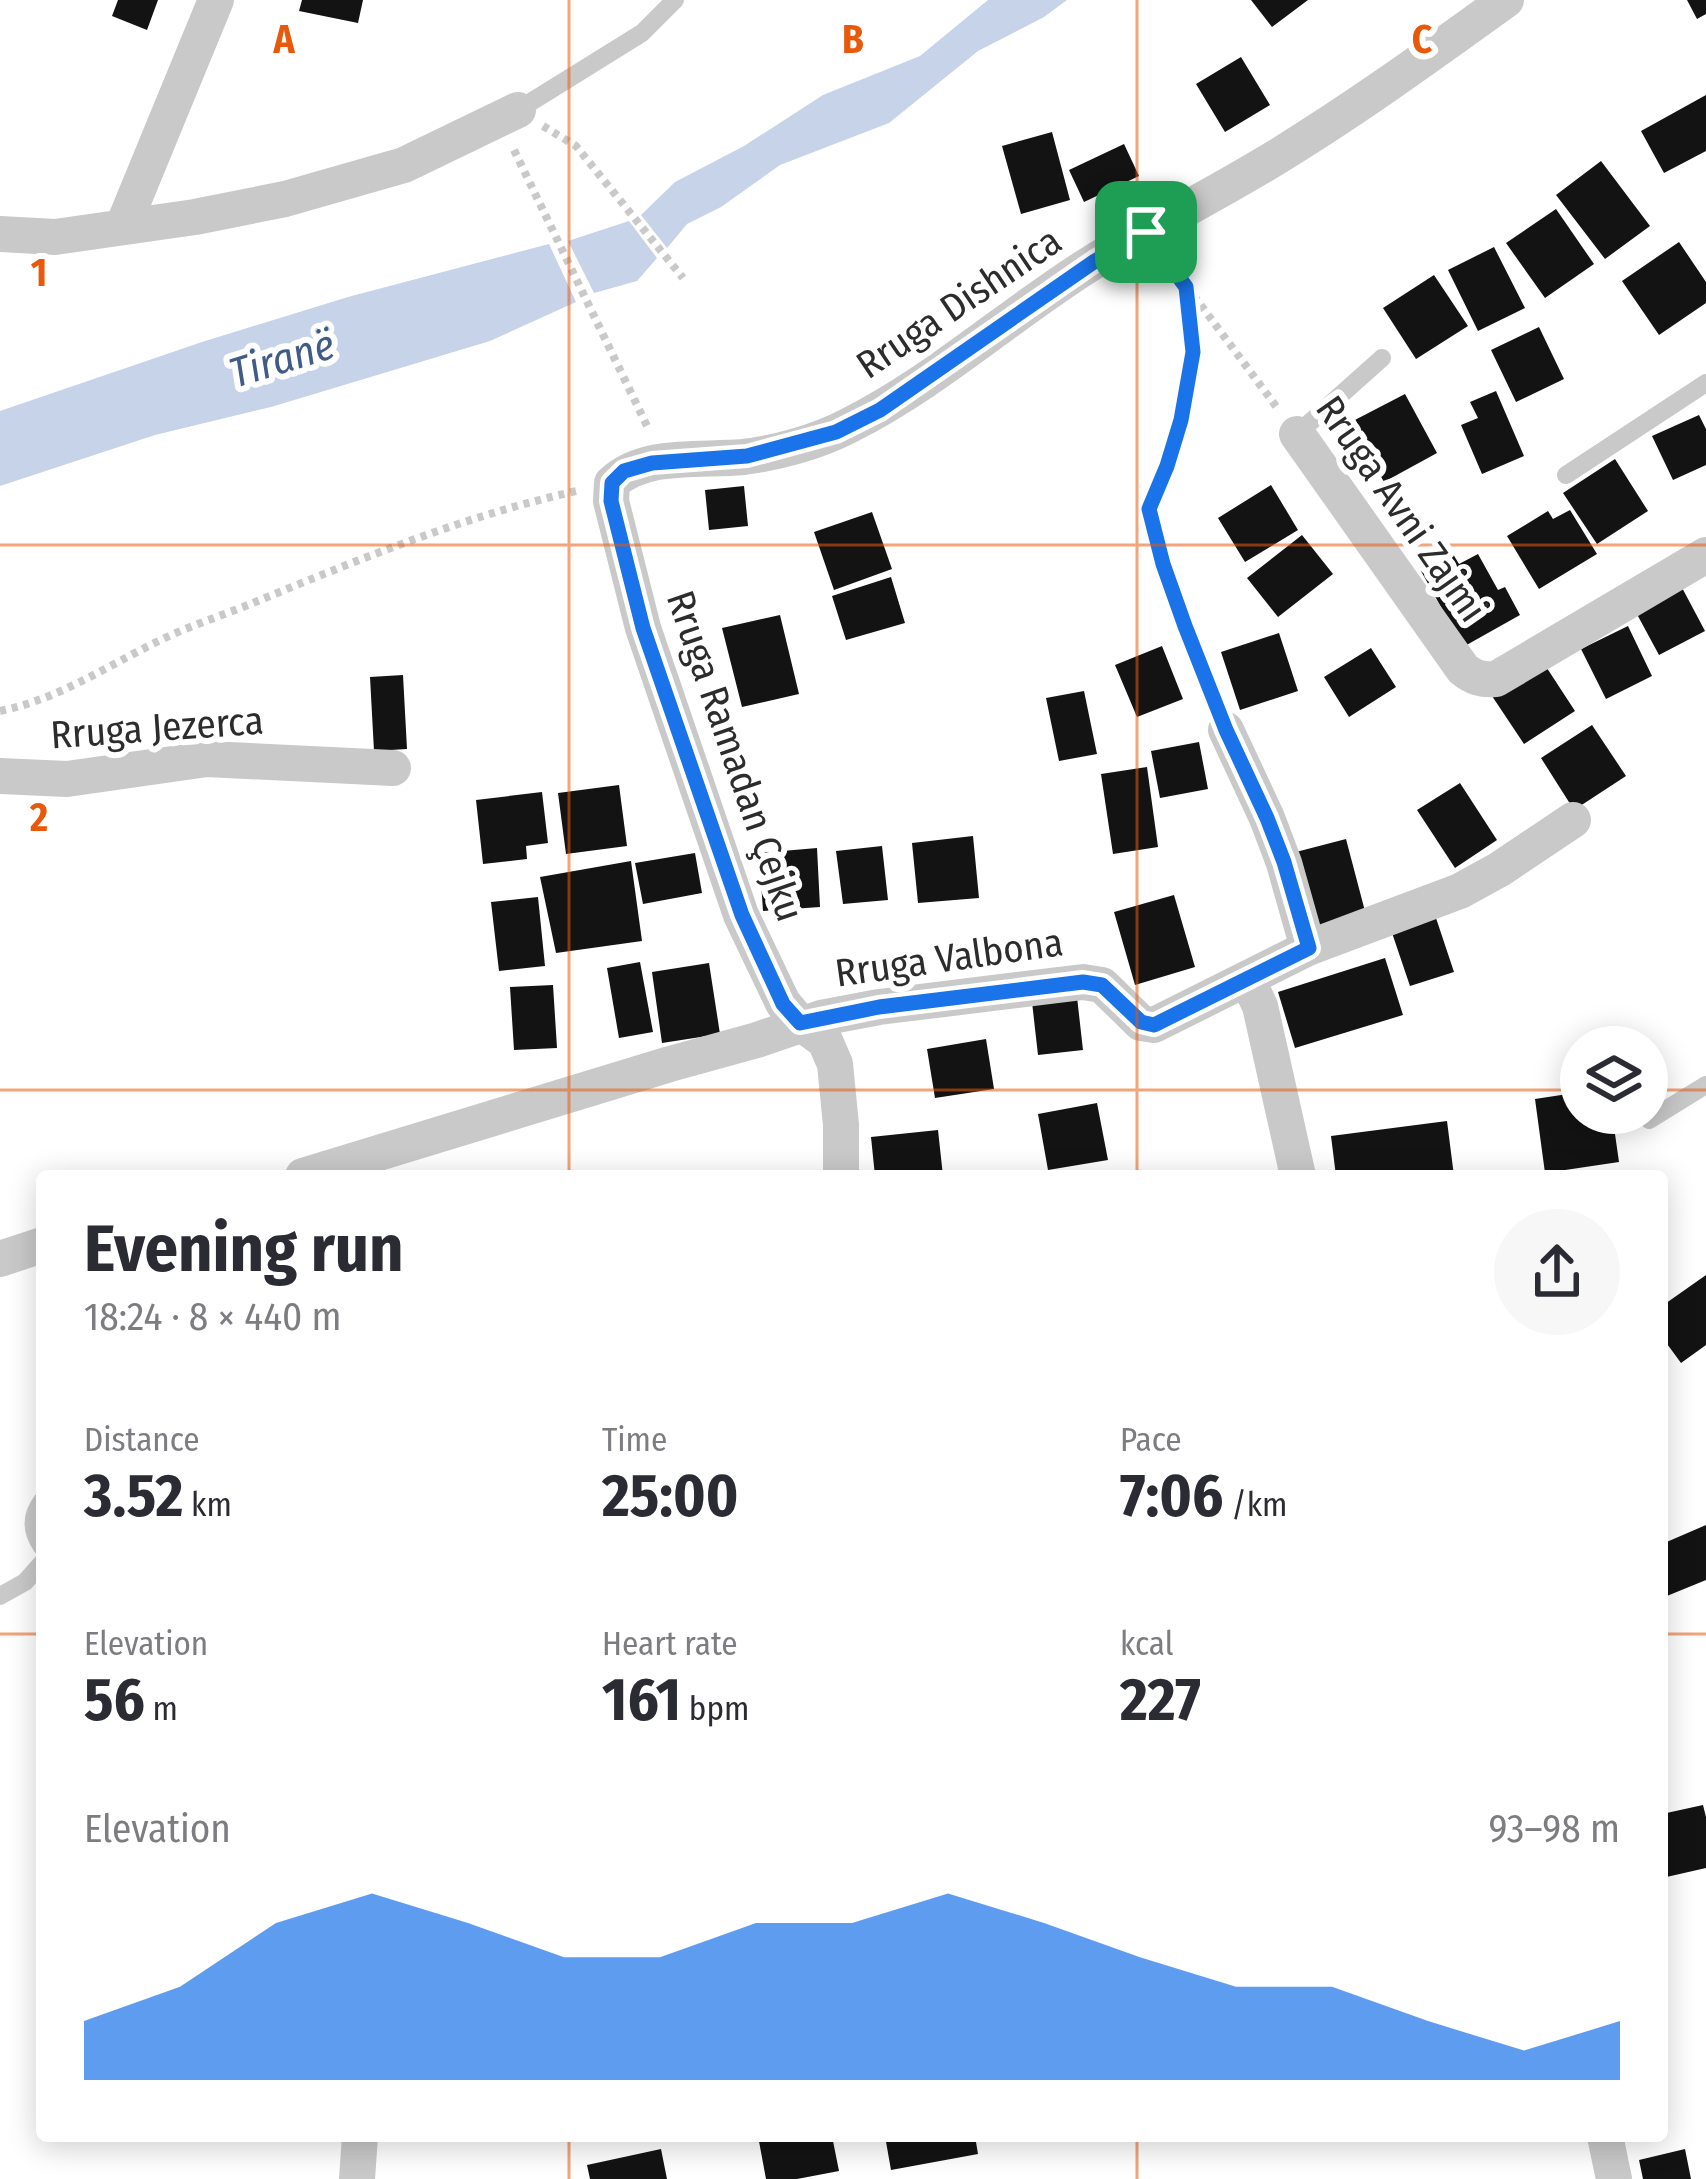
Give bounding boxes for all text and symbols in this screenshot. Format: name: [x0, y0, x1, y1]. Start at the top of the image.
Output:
text: A: [272, 17, 295, 63]
text: B: [842, 17, 864, 63]
text: C: [1412, 17, 1433, 63]
pin: [1095, 181, 1197, 283]
icon: arrive: [1113, 199, 1179, 265]
street label: Rruga Dishnica: [848, 218, 1070, 388]
text: 1: [31, 250, 47, 296]
water label: Tiranë: [224, 319, 341, 399]
street label: Rruga Avni Zajmi: [1306, 387, 1496, 631]
street label: Rruga Ramadan Çejku: [657, 585, 813, 927]
street label: Rruga Jezerca: [49, 698, 265, 758]
text: 2: [29, 795, 48, 841]
street label: Rruga Valbona: [832, 919, 1066, 997]
map controls: [1560, 1026, 1668, 1134]
button: layers: [1560, 1026, 1668, 1134]
text: Evening run: [84, 1209, 404, 1288]
button: share: [1494, 1209, 1620, 1335]
text: 18:24 · 8 × 440 m: [84, 1294, 342, 1340]
text: Distance: [84, 1420, 200, 1460]
text: Time: [602, 1420, 667, 1460]
text: Pace: [1120, 1420, 1182, 1460]
text: 3.52: [84, 1460, 183, 1532]
text: 25:00: [602, 1460, 739, 1532]
text: 7:06: [1120, 1460, 1223, 1532]
text: km: [183, 1485, 232, 1525]
text: /km: [1223, 1485, 1287, 1525]
text: Elevation: [84, 1624, 208, 1664]
text: Heart rate: [602, 1624, 738, 1664]
text: kcal: [1120, 1624, 1173, 1664]
text: 56: [84, 1664, 145, 1736]
text: 161: [602, 1664, 681, 1736]
text: 227: [1120, 1664, 1201, 1736]
text: m: [145, 1689, 178, 1729]
text: bpm: [681, 1689, 749, 1729]
text: Elevation: [84, 1806, 231, 1852]
text: 93–98 m: [1489, 1806, 1620, 1852]

